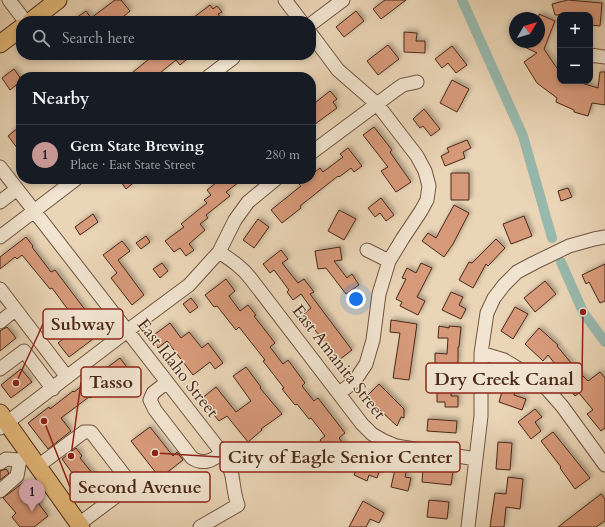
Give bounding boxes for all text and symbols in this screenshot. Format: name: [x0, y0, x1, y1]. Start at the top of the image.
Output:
north arrow: [509, 12, 545, 48]
map controls: [557, 12, 593, 84]
button: +: [557, 12, 593, 48]
search box: [16, 16, 316, 60]
icon: search: [30, 27, 52, 49]
text: Search here: [62, 28, 135, 48]
button: −: [557, 48, 593, 84]
text: Nearby: [32, 87, 89, 110]
text: Gem State Brewing: [70, 136, 204, 156]
text: 1: [42, 146, 48, 164]
text: 280 m: [266, 146, 300, 164]
text: Place · East State Street: [70, 156, 195, 174]
your location: [346, 289, 366, 309]
street label: East Amanita Street: [287, 300, 392, 425]
callout: Subway: [43, 309, 123, 339]
text: Subway: [51, 312, 116, 337]
street label: East Idaho Street: [132, 314, 224, 423]
callout: Dry Creek Canal: [426, 363, 582, 393]
callout: Tasso: [81, 367, 141, 397]
text: Dry Creek Canal: [434, 367, 574, 392]
text: Tasso: [89, 370, 133, 395]
callout: City of Eagle Senior Center: [220, 442, 460, 472]
text: City of Eagle Senior Center: [228, 445, 453, 470]
callout: Second Avenue: [70, 472, 210, 502]
text: Second Avenue: [78, 475, 202, 500]
pin: 1: [19, 479, 45, 512]

